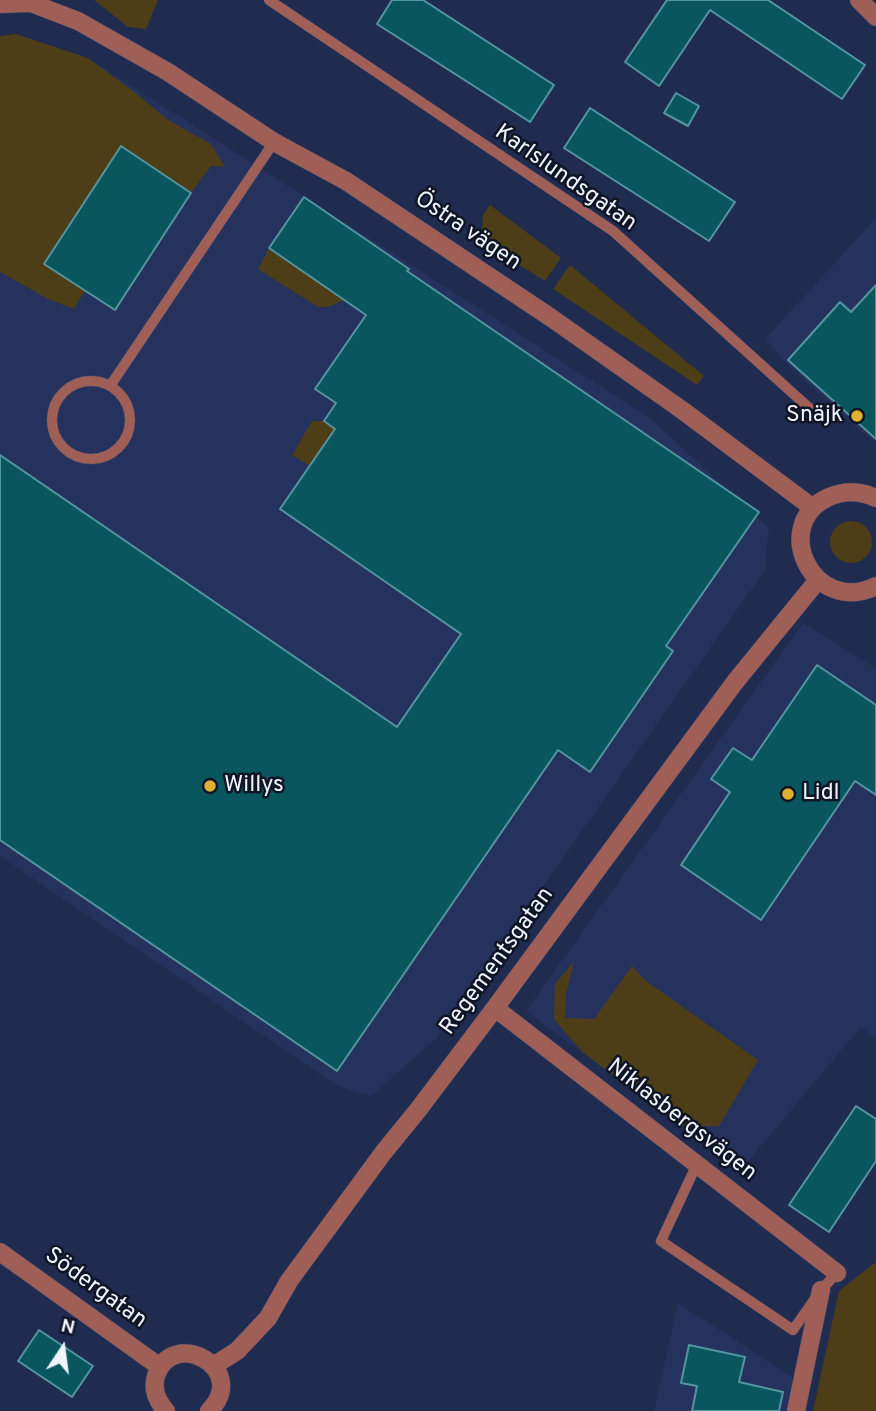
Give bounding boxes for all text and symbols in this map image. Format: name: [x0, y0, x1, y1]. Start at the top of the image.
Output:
street label: Karlslundsgatan: [488, 120, 642, 238]
street label: Östra vägen: [409, 186, 525, 278]
place label: Snäjk: [786, 402, 843, 430]
marker: Snäjk: [849, 408, 865, 424]
place label: Willys: [224, 772, 284, 800]
marker: Willys: [202, 778, 218, 794]
place label: Lidl: [802, 780, 840, 808]
marker: Lidl: [780, 786, 796, 802]
street label: Regementsgatan: [435, 883, 561, 1041]
street label: Niklasbergsvägen: [601, 1054, 761, 1188]
street label: Södergatan: [39, 1243, 151, 1335]
north arrow: [28, 1313, 98, 1383]
text: N: [58, 1314, 77, 1341]

